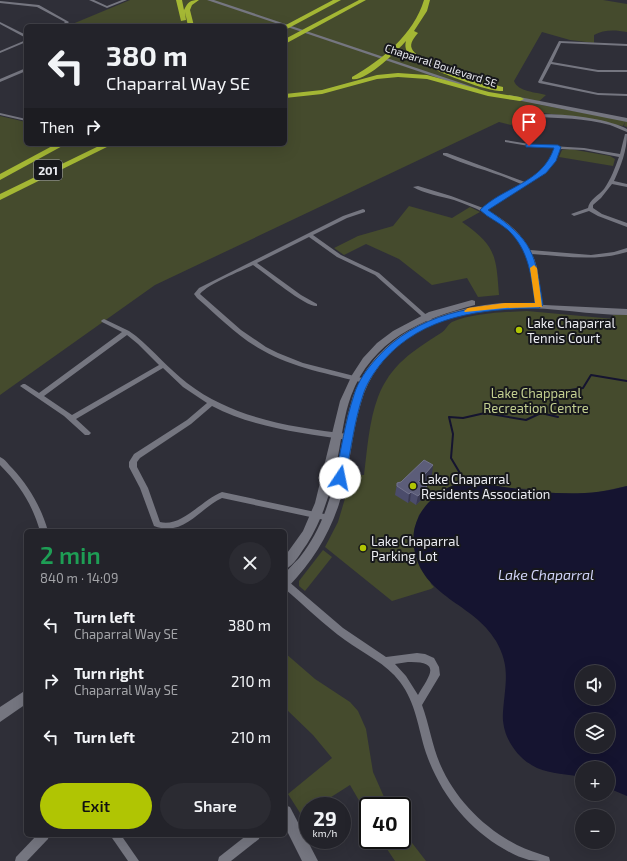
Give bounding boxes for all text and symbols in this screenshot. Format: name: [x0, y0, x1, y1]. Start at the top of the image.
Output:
text: 380 m: [106, 38, 188, 72]
icon: left: [40, 40, 92, 92]
street label: Chaparral Boulevard SE: [383, 41, 499, 89]
text: Chaparral Way SE: [106, 72, 250, 94]
pin: [512, 105, 546, 146]
icon: arrive: [518, 111, 540, 133]
icon: right: [82, 116, 104, 138]
text: Then: [40, 118, 74, 136]
road number: 201: [34, 160, 62, 180]
place label: Lake Chaparral Tennis Court: [527, 315, 615, 346]
marker: Lake Chaparral Tennis Court: [514, 325, 524, 335]
park label: Lake Chapparal Recreation Centre: [483, 385, 589, 416]
position arrow: [319, 457, 361, 499]
place label: Lake Chaparral Residents Association: [421, 471, 550, 502]
marker: Lake Chaparral Residents Association: [408, 481, 418, 491]
place label: Lake Chaparral Parking Lot: [371, 533, 459, 564]
text: 2 min: [40, 540, 101, 569]
button: close: [229, 542, 271, 584]
marker: Lake Chaparral Parking Lot: [358, 543, 368, 553]
water label: Lake Chaparral: [498, 566, 594, 583]
text: 840 m · 14:09: [40, 570, 118, 586]
text: Turn left: [74, 608, 135, 626]
icon: left: [40, 614, 62, 636]
text: 380 m: [228, 616, 271, 634]
text: Chaparral Way SE: [74, 626, 178, 642]
text: Turn right: [74, 664, 144, 682]
map controls: [575, 665, 615, 849]
button: sound: [575, 665, 615, 705]
icon: right: [40, 670, 62, 692]
text: 210 m: [231, 672, 271, 690]
text: Chaparral Way SE: [74, 682, 178, 698]
button: layers: [575, 713, 615, 753]
icon: left: [40, 726, 62, 748]
text: Turn left: [74, 728, 135, 746]
text: 210 m: [231, 728, 271, 746]
button: +: [575, 761, 615, 801]
button: Exit: [40, 783, 152, 829]
button: Share: [160, 783, 271, 829]
speed limit sign: 40: [359, 797, 411, 849]
text: 29: [313, 806, 337, 830]
button: −: [575, 809, 615, 849]
text: km/h: [313, 827, 337, 839]

